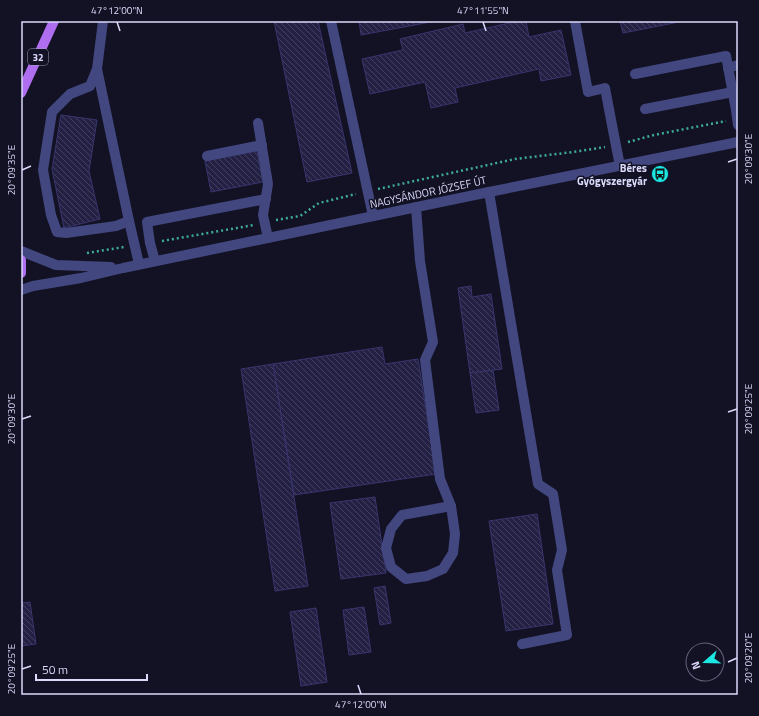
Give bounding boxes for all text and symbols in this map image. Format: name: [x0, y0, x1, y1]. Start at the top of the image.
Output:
text: 47°12'00"N: [91, 3, 143, 18]
text: 47°11'55"N: [457, 3, 509, 18]
road number: 32: [28, 49, 48, 65]
text: 20°09'30"E: [741, 133, 756, 184]
text: 20°09'35"E: [4, 144, 19, 195]
place label: Béres Gyógyszergyár: [577, 160, 647, 189]
bus stop icon: Béres Gyógyszergyár: [650, 164, 670, 184]
street label: NAGYSÁNDOR JÓZSEF ÚT: [368, 172, 488, 212]
text: 20°09'25"E: [741, 383, 756, 434]
text: 20°09'30"E: [4, 393, 19, 444]
text: 20°09'20"E: [741, 632, 756, 683]
north arrow: [685, 642, 725, 682]
text: 20°09'25"E: [4, 643, 19, 694]
scale bar: [36, 656, 147, 682]
text: N: [687, 659, 704, 672]
text: 50 m: [42, 660, 68, 679]
text: 47°12'00"N: [335, 697, 387, 712]

